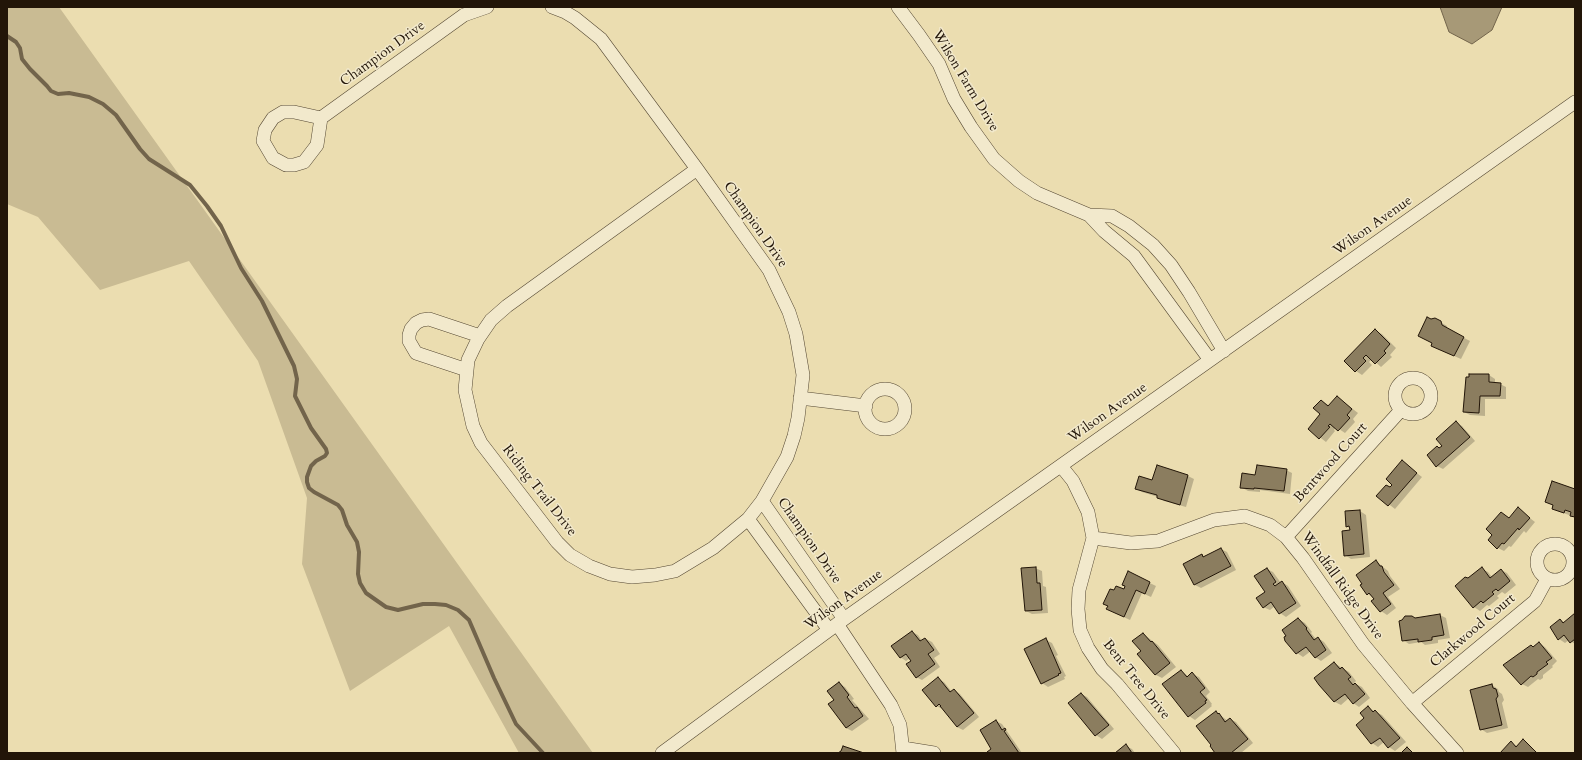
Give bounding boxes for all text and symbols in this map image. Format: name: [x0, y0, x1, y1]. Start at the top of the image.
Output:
street label: Champion Drive: [337, 18, 429, 90]
street label: Wilson Farm Drive: [928, 27, 1002, 135]
street label: Champion Drive: [719, 179, 791, 271]
street label: Wilson Avenue: [1330, 193, 1416, 259]
street label: Wilson Avenue: [1065, 380, 1151, 446]
street label: Bentwood Court: [1291, 420, 1371, 506]
street label: Riding Trail Drive: [498, 442, 580, 540]
street label: Champion Drive: [773, 495, 845, 587]
street label: Windfall Ridge Drive: [1297, 529, 1387, 643]
street label: Wilson Avenue: [802, 566, 886, 634]
street label: Clarkwood Court: [1427, 591, 1519, 671]
street label: Bent Tree Drive: [1099, 637, 1173, 723]

